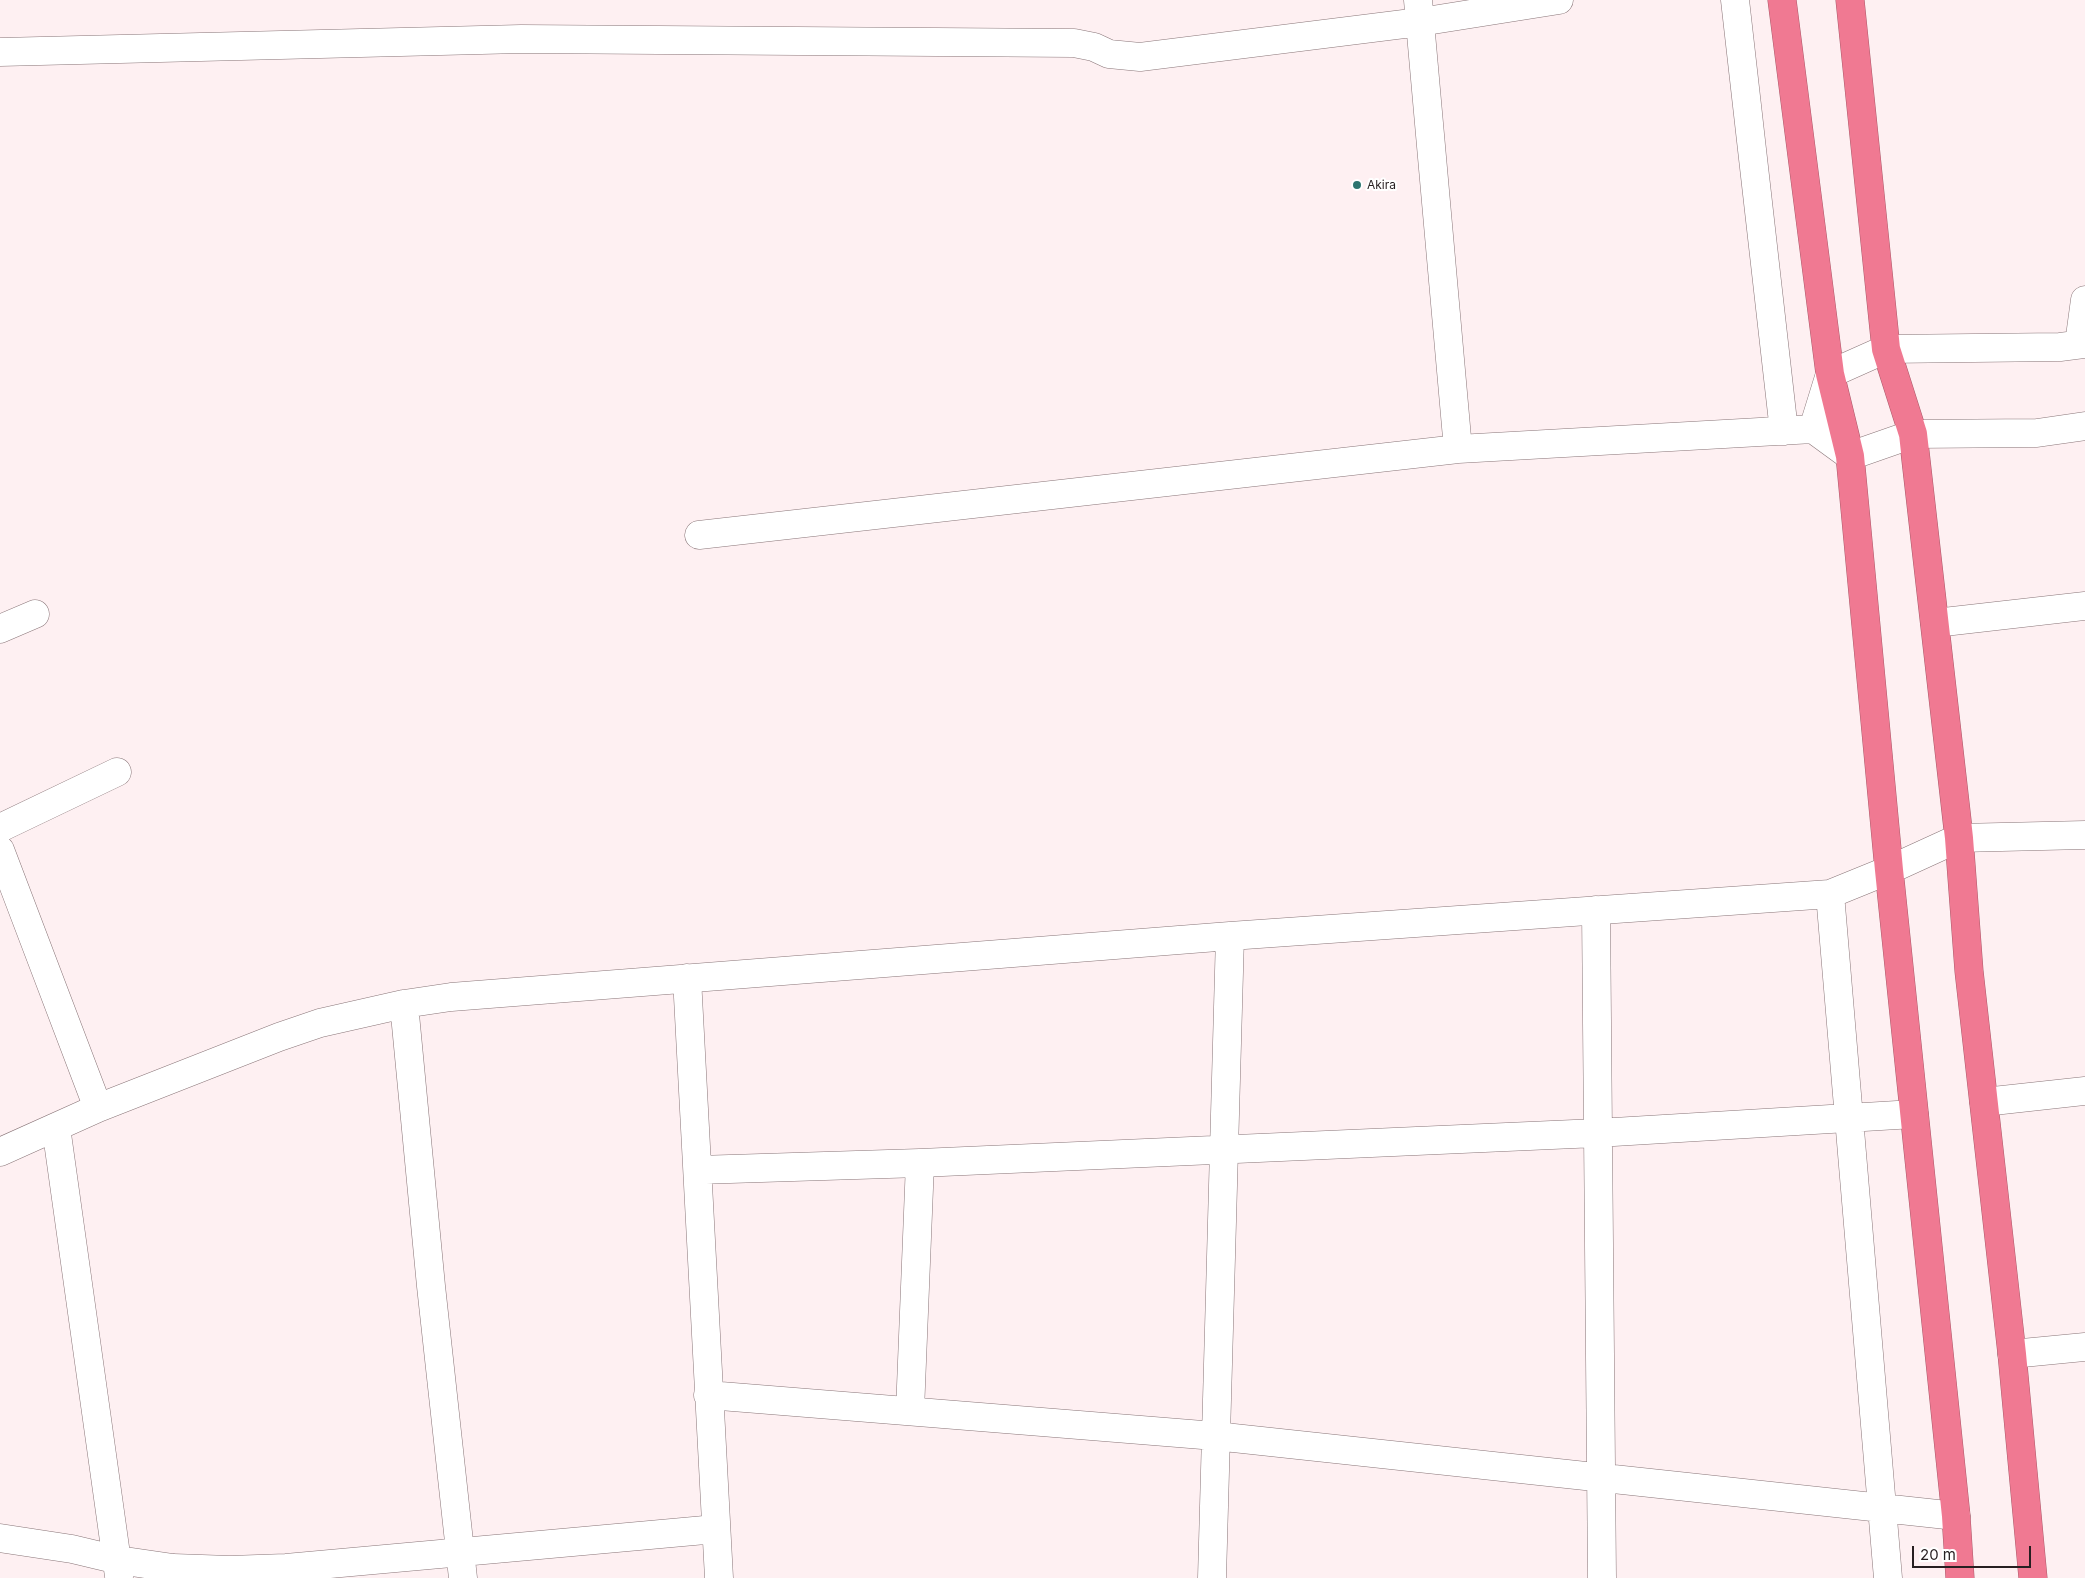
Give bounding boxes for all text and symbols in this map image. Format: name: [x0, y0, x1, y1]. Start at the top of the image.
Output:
place label: Akira: [1367, 178, 1396, 192]
marker: Akira: [1351, 179, 1363, 191]
scale bar: [1915, 1536, 2034, 1568]
text: 20 m: [1920, 1545, 1956, 1564]

